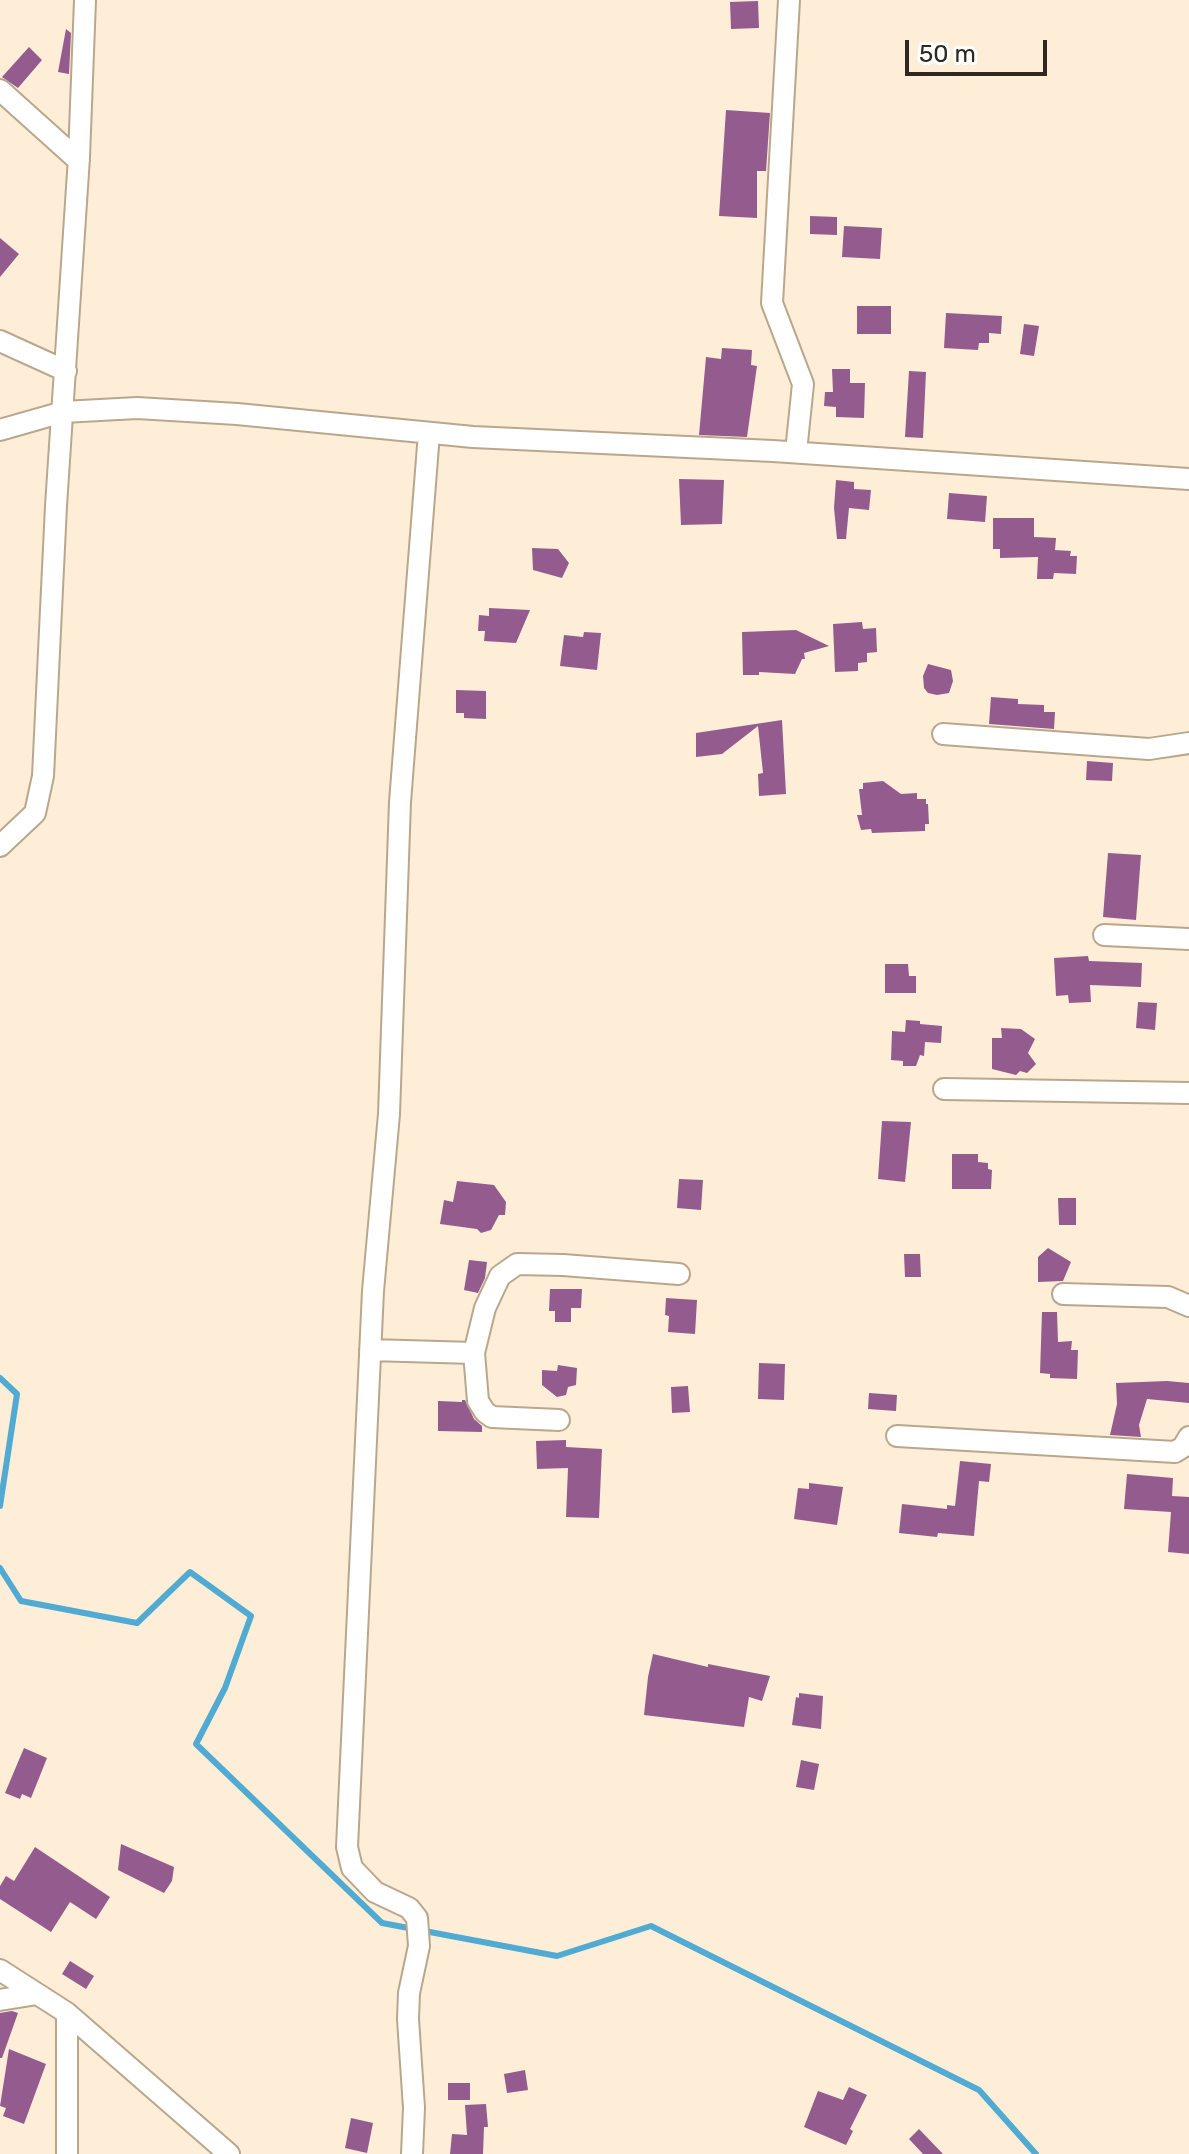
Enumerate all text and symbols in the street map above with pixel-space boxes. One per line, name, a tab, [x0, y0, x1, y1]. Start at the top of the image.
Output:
scale bar	[909, 24, 1051, 74]
text: 50 m	[919, 40, 976, 68]

